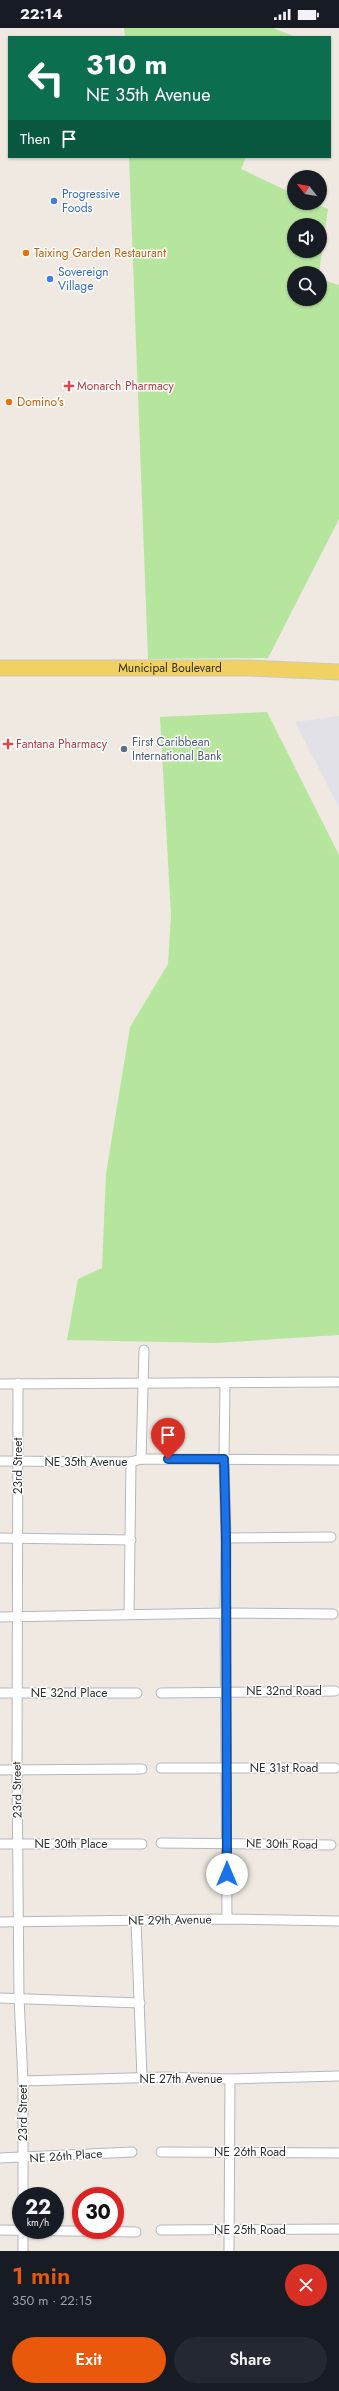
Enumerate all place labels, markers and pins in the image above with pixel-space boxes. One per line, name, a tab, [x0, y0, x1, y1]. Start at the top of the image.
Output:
place label: Progressive Foods	[62, 185, 120, 217]
marker: Progressive Foods	[49, 196, 59, 206]
place label: Taixing Garden Restaurant	[34, 244, 166, 262]
marker: Taixing Garden Restaurant	[21, 248, 31, 258]
place label: Sovereign Village	[58, 263, 109, 295]
marker: Sovereign Village	[45, 274, 55, 284]
place label: Monarch Pharmacy	[77, 377, 175, 395]
marker: Monarch Pharmacy	[64, 381, 74, 391]
place label: Domino's	[17, 393, 64, 411]
marker: Domino's	[4, 397, 14, 407]
place label: First Caribbean International Bank	[132, 733, 222, 765]
place label: Fantana Pharmacy	[16, 735, 108, 753]
marker: Fantana Pharmacy	[3, 739, 13, 749]
marker: First Caribbean International Bank	[119, 744, 129, 754]
pin	[151, 1418, 185, 1459]

